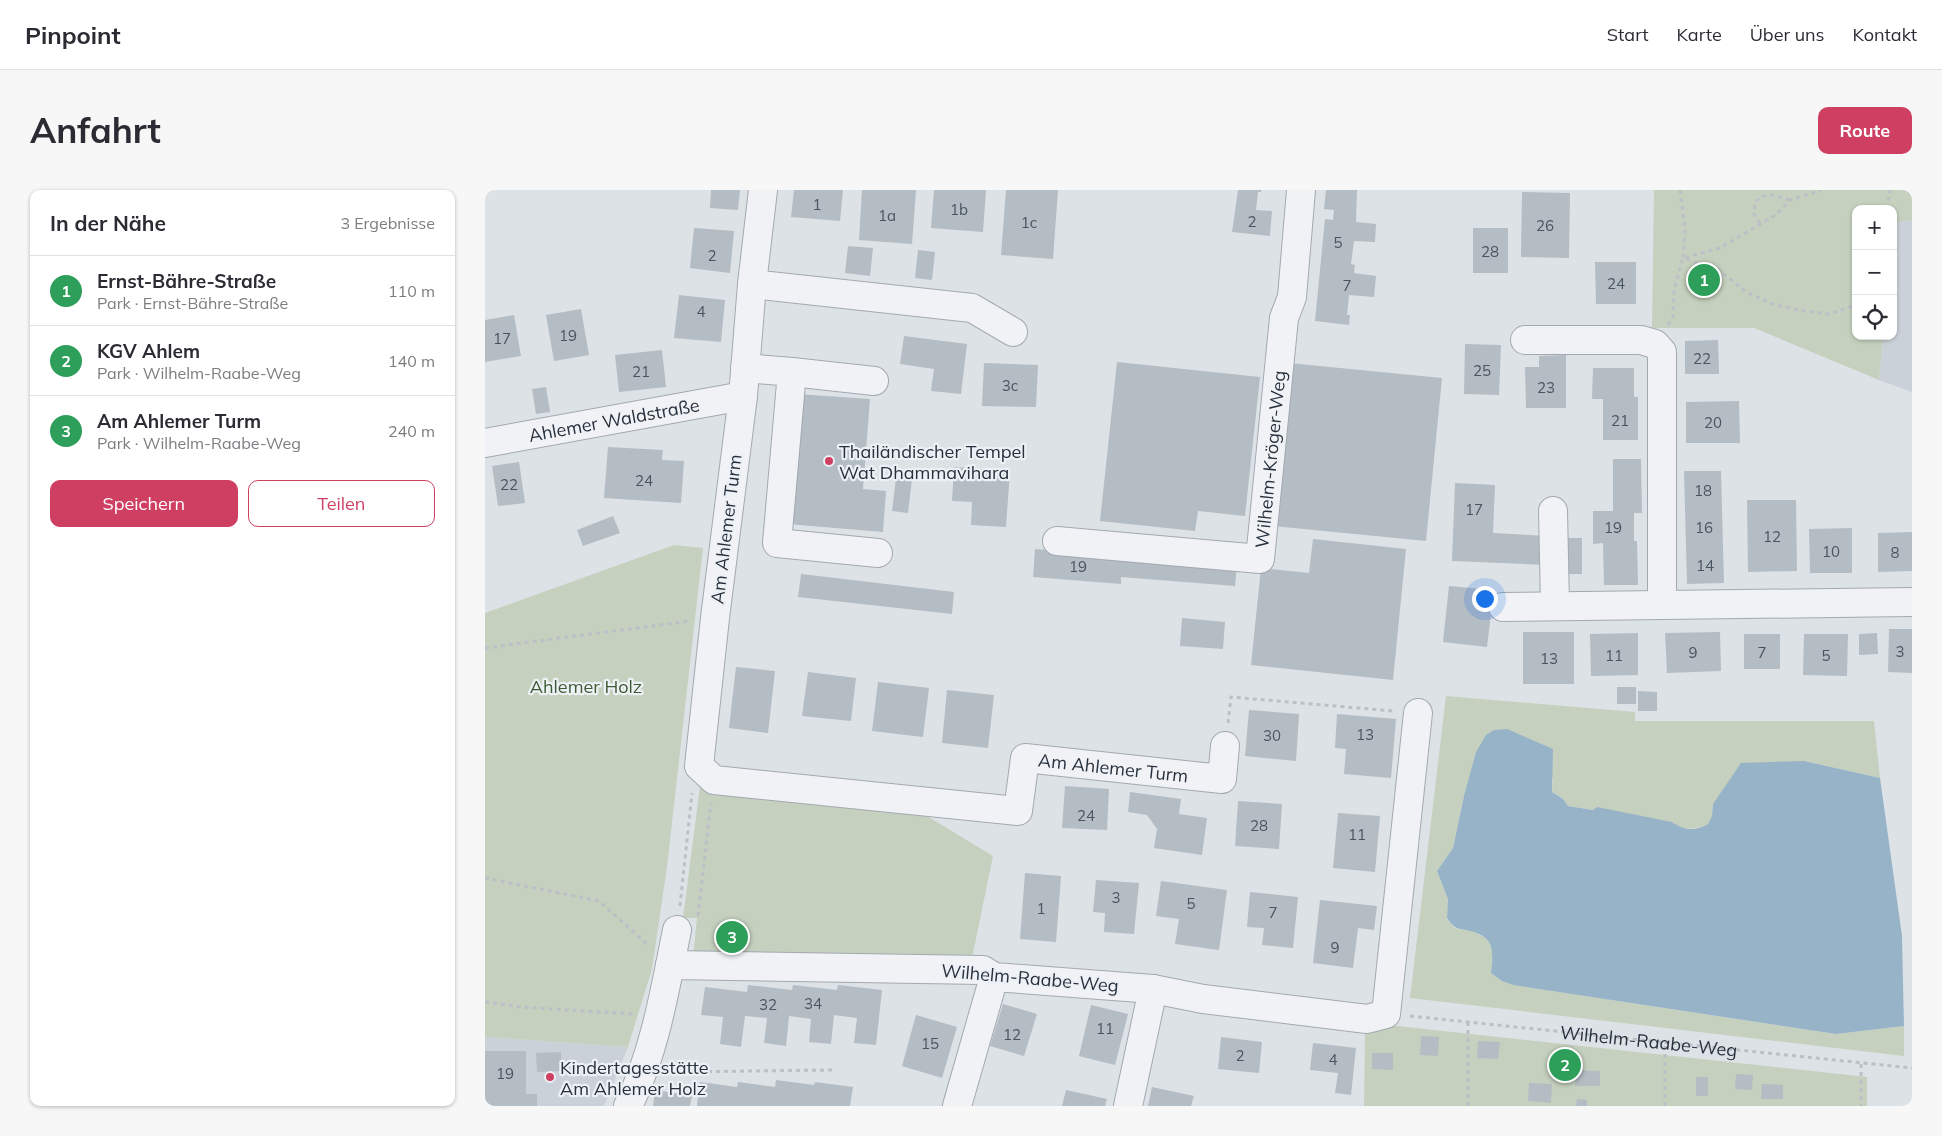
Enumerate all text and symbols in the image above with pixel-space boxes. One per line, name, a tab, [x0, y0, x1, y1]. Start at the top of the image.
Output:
text: Pinpoint	[25, 20, 121, 50]
text: Start	[1607, 23, 1648, 46]
text: Karte	[1676, 23, 1722, 46]
text: Über uns	[1750, 23, 1825, 46]
text: Kontakt	[1853, 23, 1917, 46]
button: Route	[1818, 107, 1912, 154]
text: Anfahrt	[30, 108, 161, 152]
house number: 1	[812, 195, 822, 214]
house number: 1b	[950, 200, 968, 219]
map controls	[1852, 205, 1897, 340]
button: +	[1852, 205, 1897, 250]
house number: 1a	[878, 206, 896, 225]
text: In der Nähe	[50, 210, 166, 236]
house number: 2	[1247, 212, 1257, 231]
text: 3 Ergebnisse	[340, 213, 435, 233]
house number: 1c	[1021, 213, 1037, 232]
house number: 26	[1536, 216, 1554, 235]
house number: 5	[1333, 233, 1343, 252]
house number: 28	[1481, 242, 1499, 261]
house number: 2	[707, 246, 717, 265]
button: −	[1852, 250, 1897, 295]
pin: 1	[1688, 261, 1720, 299]
text: Ernst-Bähre-Straße	[97, 269, 276, 293]
house number: 24	[1607, 274, 1625, 293]
house number: 7	[1342, 276, 1352, 295]
text: 1	[61, 281, 71, 301]
text: 110 m	[388, 281, 435, 301]
text: Park · Ernst-Bähre-Straße	[97, 293, 288, 313]
button: locate	[1852, 295, 1897, 340]
house number: 4	[696, 302, 706, 321]
house number: 19	[559, 326, 577, 345]
house number: 17	[493, 329, 511, 348]
text: KGV Ahlem	[97, 339, 200, 363]
house number: 22	[1693, 349, 1711, 368]
text: 2	[61, 351, 71, 371]
text: 140 m	[388, 351, 435, 371]
house number: 25	[1473, 361, 1491, 380]
house number: 21	[632, 362, 650, 381]
text: Park · Wilhelm-Raabe-Weg	[97, 363, 301, 383]
street label: Wilhelm-Kröger-Weg	[1250, 369, 1290, 549]
house number: 3c	[1002, 376, 1018, 395]
house number: 23	[1537, 378, 1555, 397]
street label: Ahlemer Waldstraße	[527, 393, 701, 446]
text: Am Ahlemer Turm	[97, 409, 261, 433]
house number: 21	[1611, 411, 1629, 430]
house number: 20	[1704, 413, 1722, 432]
text: 3	[61, 421, 71, 441]
text: 240 m	[388, 421, 435, 441]
text: Park · Wilhelm-Raabe-Weg	[97, 433, 301, 453]
place label: Thailändischer Tempel Wat Dhammavihara	[839, 440, 1026, 484]
street label: Am Ahlemer Turm	[705, 453, 747, 605]
marker: Thailändischer Tempel Wat Dhammavihara	[823, 455, 835, 467]
house number: 24	[635, 471, 653, 490]
house number: 22	[500, 475, 518, 494]
button: Speichern	[50, 480, 238, 527]
button: Teilen	[248, 480, 435, 527]
house number: 18	[1694, 481, 1712, 500]
house number: 17	[1465, 500, 1483, 519]
house number: 19	[1604, 518, 1622, 537]
house number: 16	[1695, 518, 1713, 537]
house number: 12	[1763, 527, 1781, 546]
house number: 10	[1822, 542, 1840, 561]
house number: 8	[1890, 543, 1900, 562]
house number: 14	[1696, 556, 1714, 575]
house number: 19	[1069, 557, 1087, 576]
your location	[1472, 586, 1498, 612]
house number: 3	[1895, 642, 1905, 661]
house number: 9	[1688, 643, 1698, 662]
house number: 7	[1757, 643, 1767, 662]
house number: 11	[1605, 646, 1623, 665]
house number: 5	[1821, 646, 1831, 665]
house number: 13	[1540, 649, 1558, 668]
park label: Ahlemer Holz	[530, 675, 642, 698]
house number: 13	[1356, 725, 1374, 744]
house number: 30	[1263, 726, 1281, 745]
street label: Am Ahlemer Turm	[1037, 748, 1190, 787]
house number: 24	[1077, 806, 1095, 825]
house number: 28	[1250, 816, 1268, 835]
house number: 11	[1348, 825, 1366, 844]
house number: 3	[1111, 888, 1121, 907]
house number: 5	[1186, 894, 1196, 913]
house number: 1	[1036, 899, 1046, 918]
house number: 7	[1268, 903, 1278, 922]
pin: 3	[716, 918, 748, 956]
house number: 9	[1330, 938, 1340, 957]
street label: Wilhelm-Raabe-Weg	[940, 959, 1120, 997]
house number: 34	[804, 994, 822, 1013]
house number: 32	[759, 995, 777, 1014]
house number: 11	[1096, 1019, 1114, 1038]
street label: Wilhelm-Raabe-Weg	[1559, 1020, 1739, 1061]
house number: 12	[1003, 1025, 1021, 1044]
house number: 15	[921, 1034, 939, 1053]
house number: 2	[1235, 1046, 1245, 1065]
pin: 2	[1549, 1046, 1581, 1084]
house number: 4	[1328, 1050, 1338, 1069]
place label: Kindertagesstätte Am Ahlemer Holz	[560, 1056, 709, 1100]
house number: 19	[496, 1064, 514, 1083]
marker: Kindertagesstätte Am Ahlemer Holz	[544, 1071, 556, 1083]

